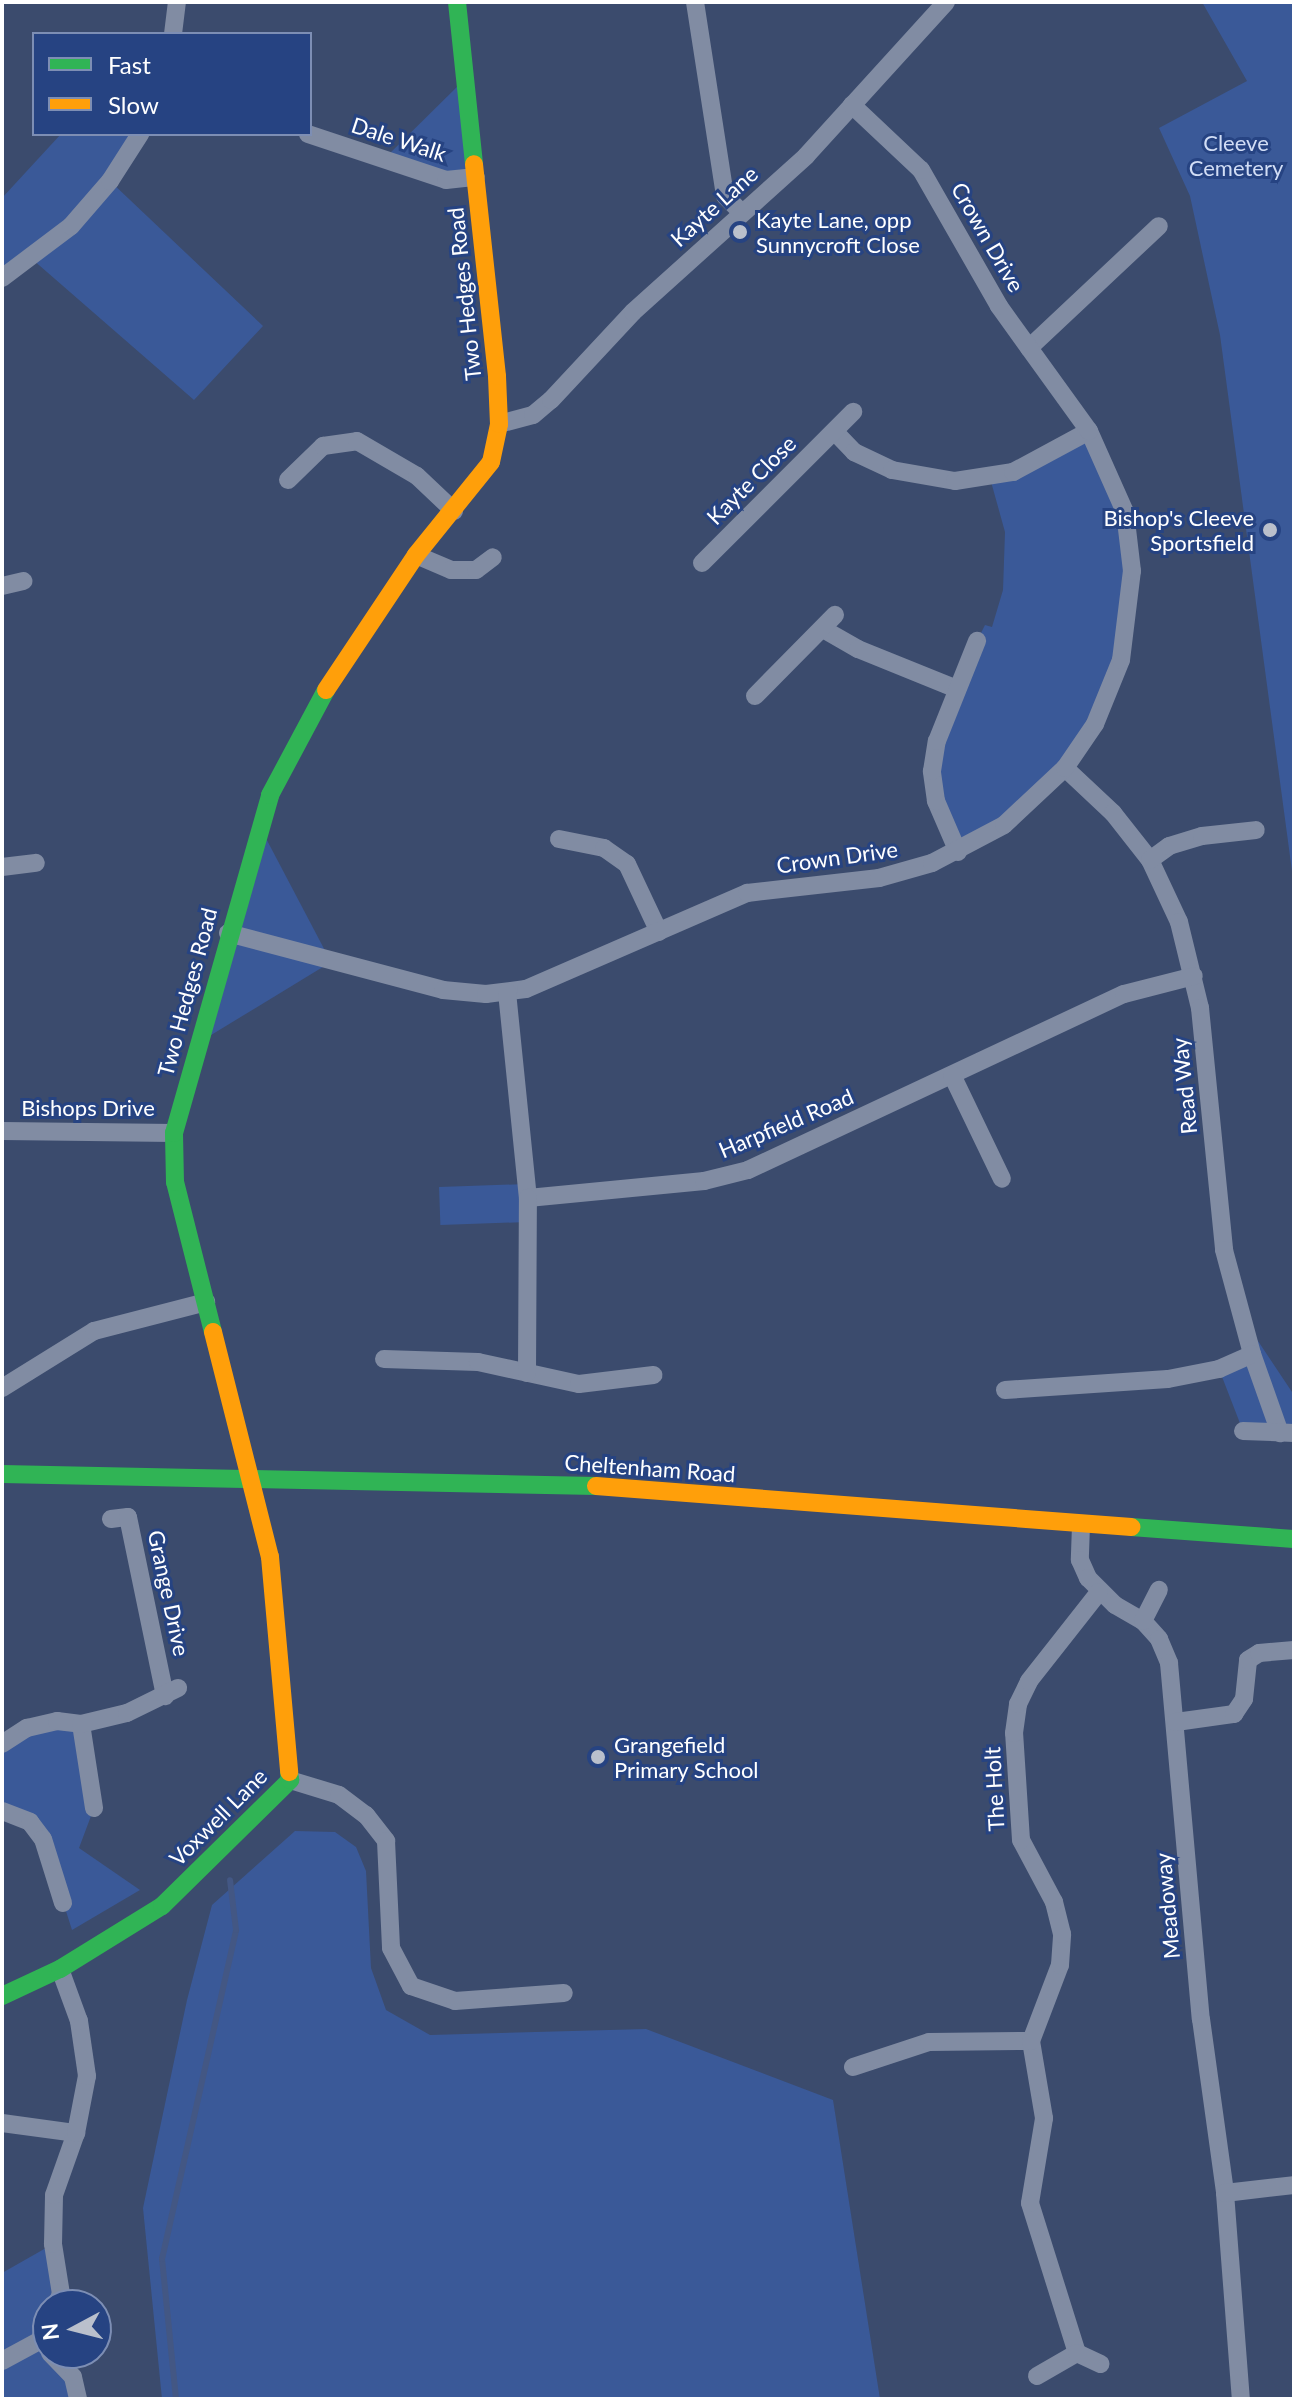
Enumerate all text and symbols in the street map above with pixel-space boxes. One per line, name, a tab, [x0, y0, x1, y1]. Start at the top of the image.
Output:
legend	[32, 32, 312, 136]
text: Fast	[108, 50, 151, 79]
text: Slow	[108, 90, 159, 119]
street label: Dale Walk	[348, 111, 450, 167]
park label: Cleeve Cemetery	[1189, 129, 1283, 180]
street label: Kayte Lane	[665, 160, 763, 252]
street label: Crown Drive	[946, 178, 1030, 296]
street label: Two Hedges Road	[442, 206, 486, 382]
place label: Kayte Lane, opp Sunnycroft Close	[756, 206, 920, 258]
marker: Kayte Lane, opp Sunnycroft Close	[731, 223, 749, 241]
street label: Kayte Close	[701, 430, 801, 530]
place label: Bishop's Cleeve Sportsfield	[1104, 504, 1254, 556]
marker: Bishop's Cleeve Sportsfield	[1261, 521, 1279, 539]
street label: Crown Drive	[775, 835, 899, 879]
street label: Two Hedges Road	[152, 905, 222, 1079]
street label: Read Way	[1166, 1036, 1202, 1136]
street label: Harpfield Road	[715, 1083, 857, 1163]
street label: Bishops Drive	[21, 1095, 155, 1121]
street label: Cheltenham Road	[564, 1449, 736, 1487]
street label: Grange Drive	[143, 1528, 195, 1658]
place label: Grangefield Primary School	[614, 1731, 759, 1782]
street label: The Holt	[979, 1746, 1009, 1832]
marker: Grangefield Primary School	[589, 1748, 607, 1766]
street label: Voxwell Lane	[164, 1763, 272, 1871]
street label: Meadoway	[1149, 1852, 1185, 1960]
north arrow	[32, 2289, 112, 2369]
text: N	[35, 2322, 64, 2342]

